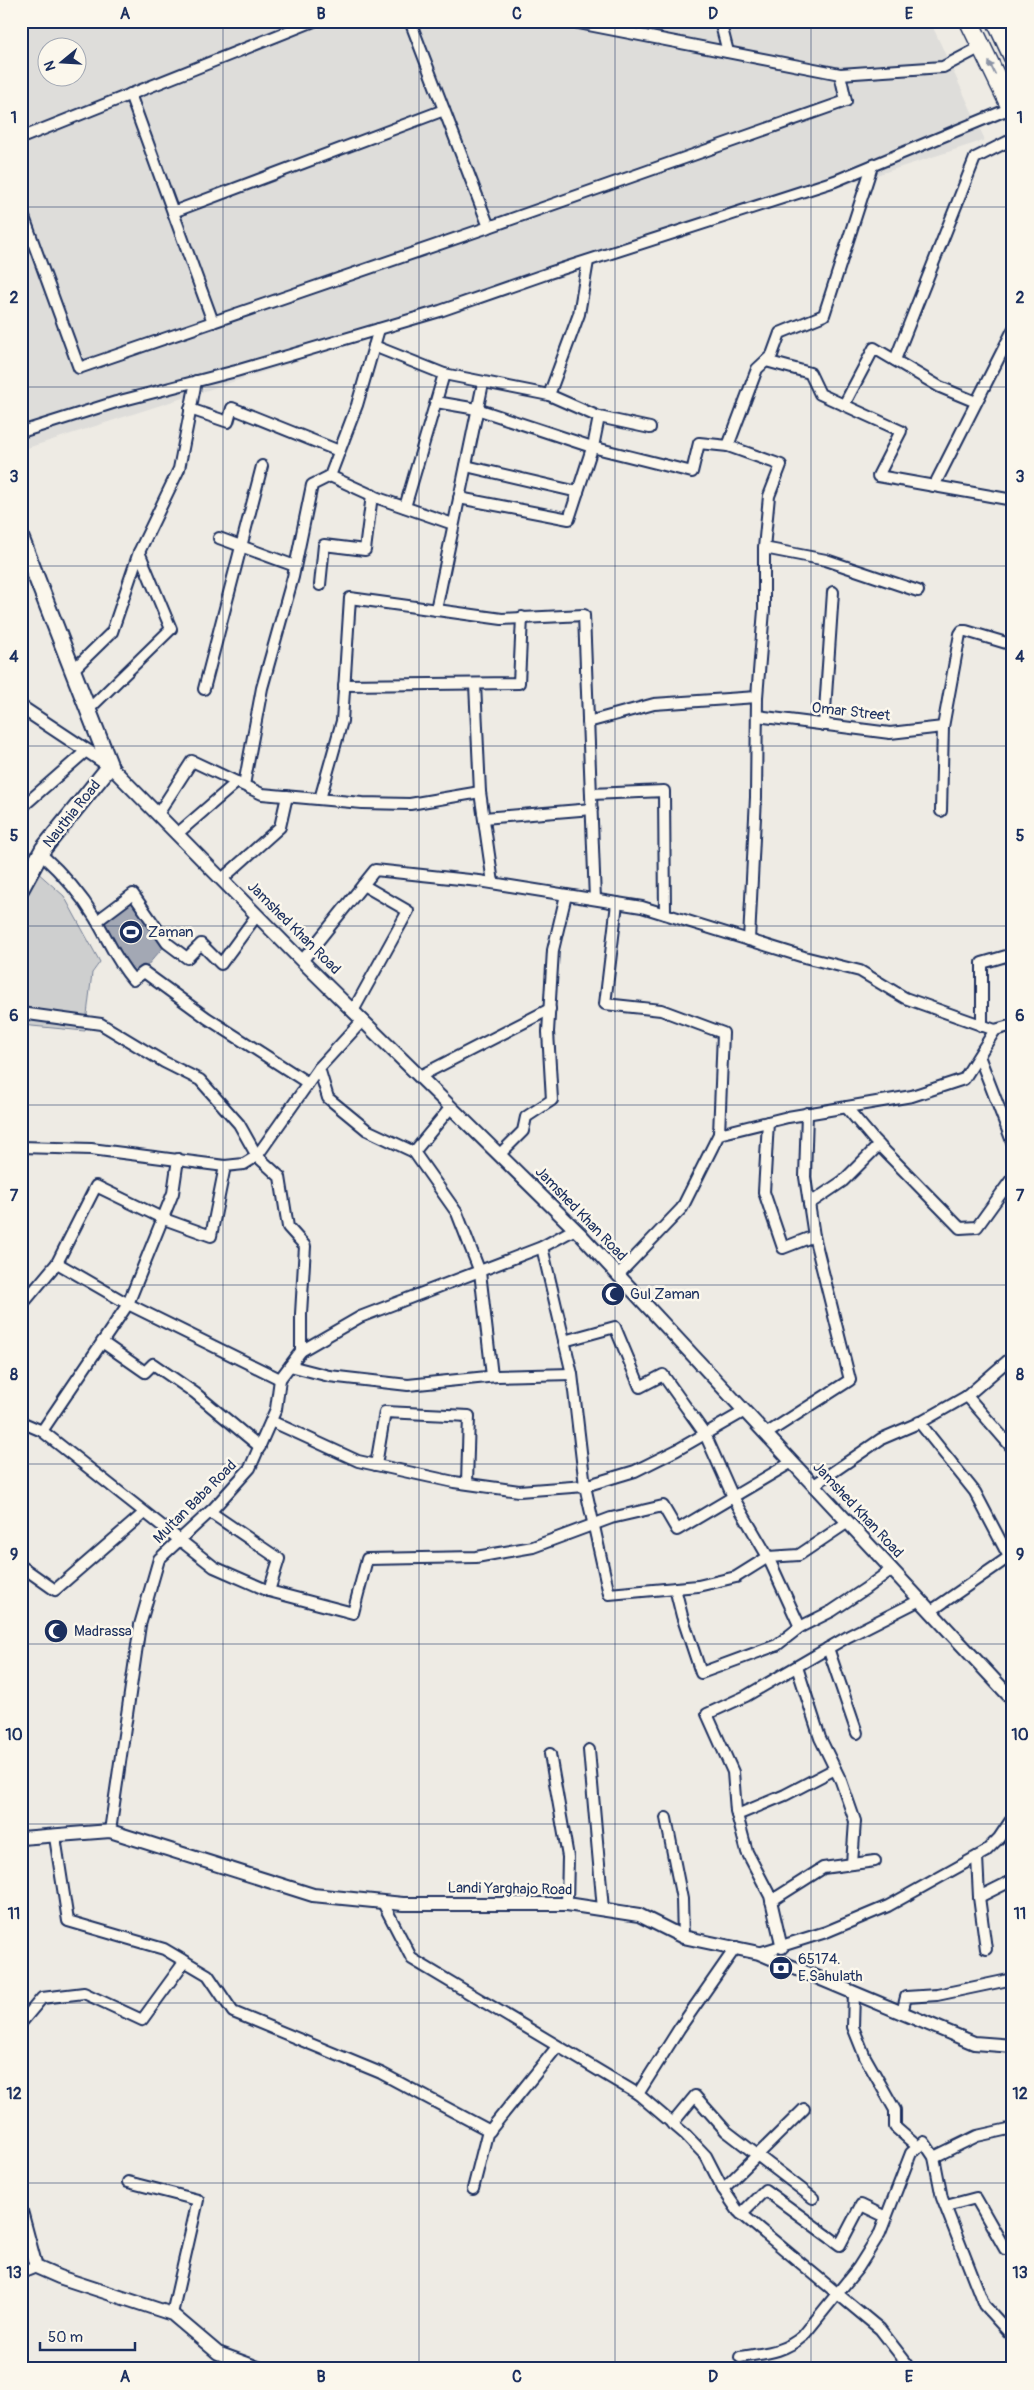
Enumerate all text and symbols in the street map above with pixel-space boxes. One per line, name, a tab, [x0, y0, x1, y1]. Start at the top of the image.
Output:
text: A	[120, 4, 131, 24]
text: B	[316, 4, 326, 24]
text: C	[512, 4, 522, 24]
text: D	[708, 4, 718, 24]
text: E	[905, 4, 914, 24]
north arrow	[38, 38, 88, 88]
text: N	[41, 59, 60, 73]
one-way arrow	[987, 61, 995, 75]
text: 1	[11, 108, 17, 128]
text: 1	[1017, 108, 1023, 128]
text: 2	[10, 288, 19, 308]
text: 2	[1016, 288, 1025, 308]
text: 3	[10, 467, 19, 487]
text: 3	[1016, 467, 1025, 487]
text: 4	[9, 647, 19, 667]
text: 4	[1015, 647, 1025, 667]
street label: Omar Street	[811, 698, 892, 726]
street label: Nauthia Road	[39, 776, 105, 852]
text: 5	[10, 826, 19, 846]
text: 5	[1016, 826, 1025, 846]
street label: Jamshed Khan Road	[243, 877, 345, 979]
sports icon: Zaman	[118, 919, 144, 945]
place label: Zaman	[148, 923, 194, 942]
text: 6	[9, 1006, 19, 1026]
text: 6	[1015, 1006, 1025, 1026]
street label: Jamshed Khan Road	[531, 1163, 631, 1265]
text: 7	[10, 1186, 19, 1206]
text: 7	[1016, 1186, 1025, 1206]
mosque icon: Gul Zaman	[600, 1281, 626, 1307]
place label: Gul Zaman	[630, 1285, 700, 1304]
text: 8	[10, 1365, 18, 1385]
text: 8	[1016, 1365, 1024, 1385]
street label: Multan Baba Road	[149, 1456, 241, 1548]
street label: Jamshed Khan Road	[809, 1458, 907, 1562]
text: 9	[10, 1545, 18, 1565]
text: 9	[1016, 1545, 1024, 1565]
mosque icon: Madrassa	[43, 1618, 69, 1644]
place label: Madrassa	[74, 1622, 132, 1641]
text: 10	[5, 1725, 23, 1745]
text: 10	[1011, 1725, 1029, 1745]
street label: Landi Yarghajo Road	[447, 1878, 573, 1900]
text: 11	[8, 1904, 20, 1924]
text: 11	[1014, 1904, 1026, 1924]
place label: 65174. E.Sahulath	[798, 1950, 863, 1986]
bank icon: 65174. E.Sahulath	[768, 1955, 794, 1981]
text: 12	[6, 2084, 22, 2104]
text: 12	[1012, 2084, 1028, 2104]
text: 13	[6, 2263, 22, 2283]
text: 13	[1012, 2263, 1028, 2283]
scale bar	[40, 2320, 135, 2352]
text: 50 m	[48, 2328, 83, 2347]
text: A	[120, 2367, 131, 2387]
text: B	[316, 2367, 326, 2387]
text: C	[512, 2367, 522, 2387]
text: D	[708, 2367, 718, 2387]
text: E	[905, 2367, 914, 2387]

